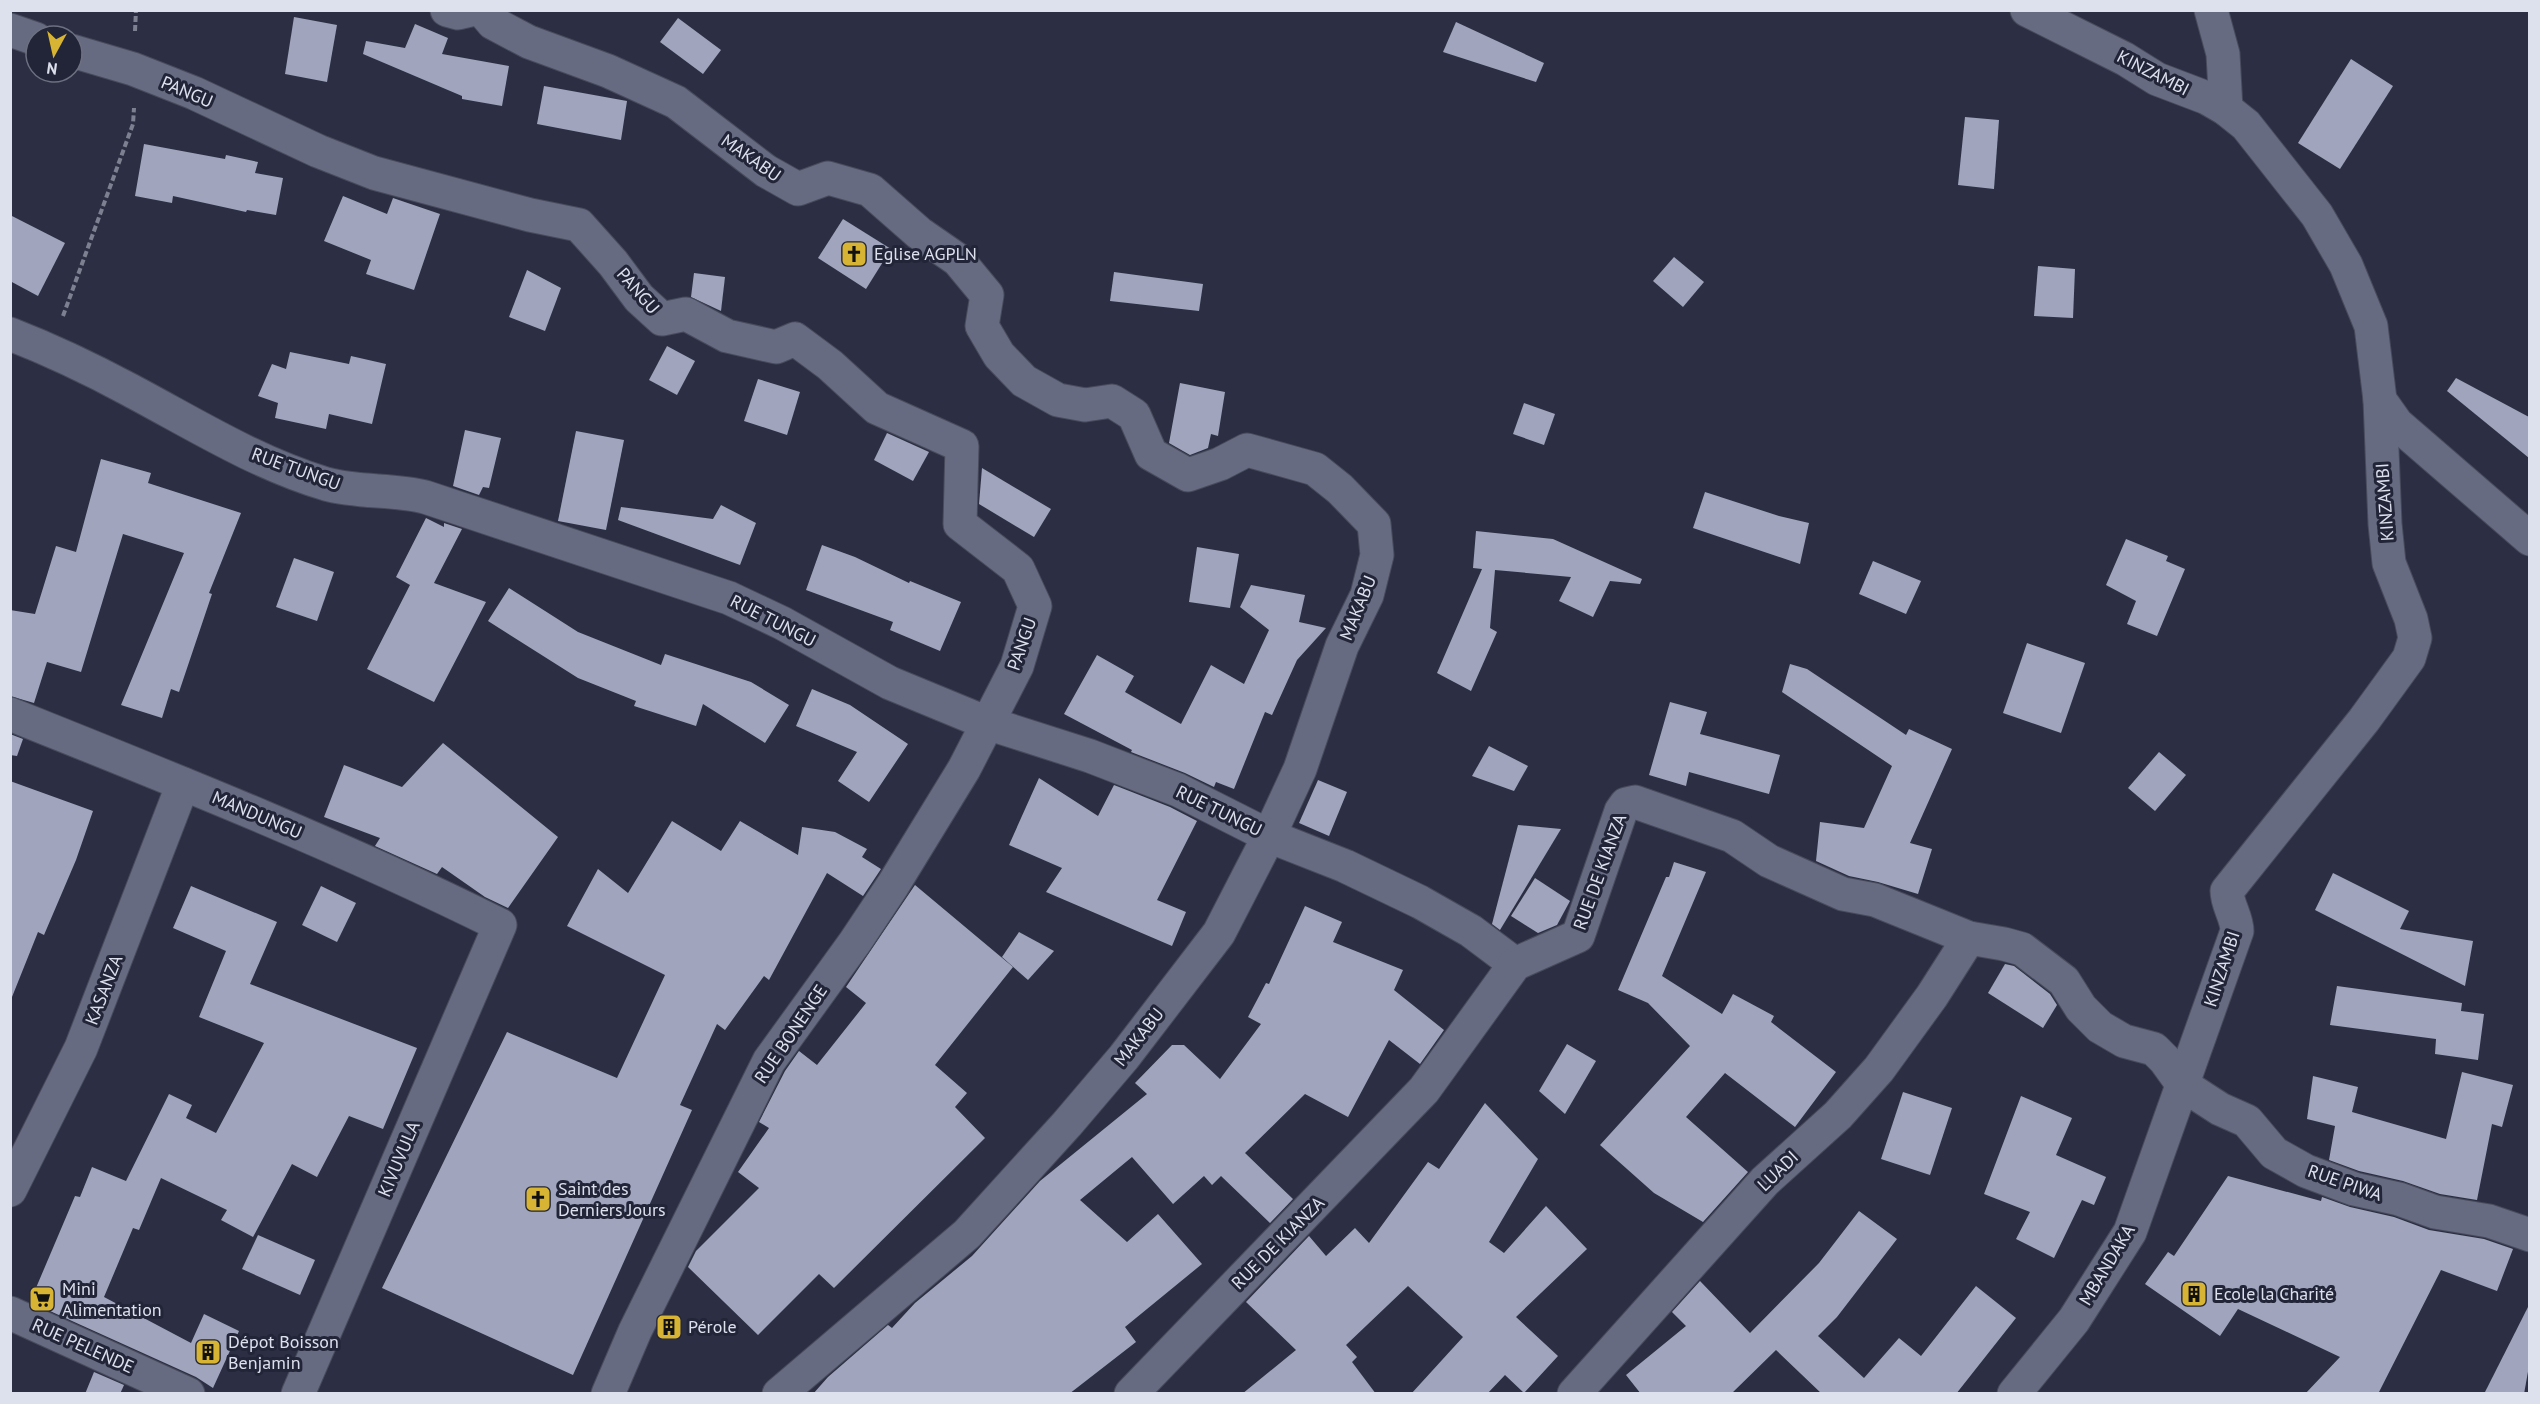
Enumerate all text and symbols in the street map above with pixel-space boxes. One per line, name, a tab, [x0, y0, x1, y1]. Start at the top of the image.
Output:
north arrow	[24, 24, 84, 84]
street label: KINZAMBI	[2113, 45, 2193, 101]
text: N	[45, 58, 59, 79]
street label: PANGU	[158, 70, 217, 113]
street label: MAKABU	[717, 129, 786, 187]
church icon: Eglise AGPLN	[839, 239, 869, 269]
place label: Eglise AGPLN	[874, 242, 977, 265]
street label: PANGU	[612, 263, 665, 319]
street label: RUE TUNGU	[249, 442, 344, 495]
street label: KINZAMBI	[2370, 462, 2399, 542]
street label: MAKABU	[1334, 572, 1381, 644]
street label: RUE TUNGU	[727, 589, 820, 652]
street label: PANGU	[1002, 614, 1041, 673]
street label: RUE TUNGU	[1172, 780, 1266, 841]
street label: MANDUNGU	[209, 785, 306, 844]
street label: RUE DE KIANZA	[1568, 810, 1631, 933]
street label: KINZAMBI	[2198, 928, 2245, 1010]
street label: KASANZA	[80, 951, 128, 1028]
street label: RUE BONENGE	[749, 980, 832, 1088]
street label: MAKABU	[1109, 1003, 1169, 1071]
street label: KIVUVULA	[372, 1117, 425, 1200]
street label: LUADI	[1752, 1145, 1803, 1196]
street label: RUE PIWA	[2305, 1159, 2386, 1206]
place label: Saint des Derniers Jours	[558, 1177, 666, 1221]
church icon: Saint des Derniers Jours	[523, 1184, 553, 1214]
street label: RUE DE KIANZA	[1226, 1191, 1329, 1294]
street label: MBANDAKA	[2073, 1220, 2140, 1309]
place label: Mini Alimentation	[62, 1277, 162, 1321]
building icon: Ecole la Charité	[2179, 1279, 2209, 1309]
place label: Ecole la Charité	[2214, 1282, 2334, 1305]
supermarket icon: Mini Alimentation	[27, 1284, 57, 1314]
building icon: Pérole	[654, 1312, 684, 1342]
street label: RUE PELENDE	[29, 1313, 138, 1378]
place label: Pérole	[688, 1315, 737, 1338]
place label: Dépot Boisson Benjamin	[228, 1330, 339, 1374]
building icon: Dépot Boisson Benjamin	[193, 1337, 223, 1367]

